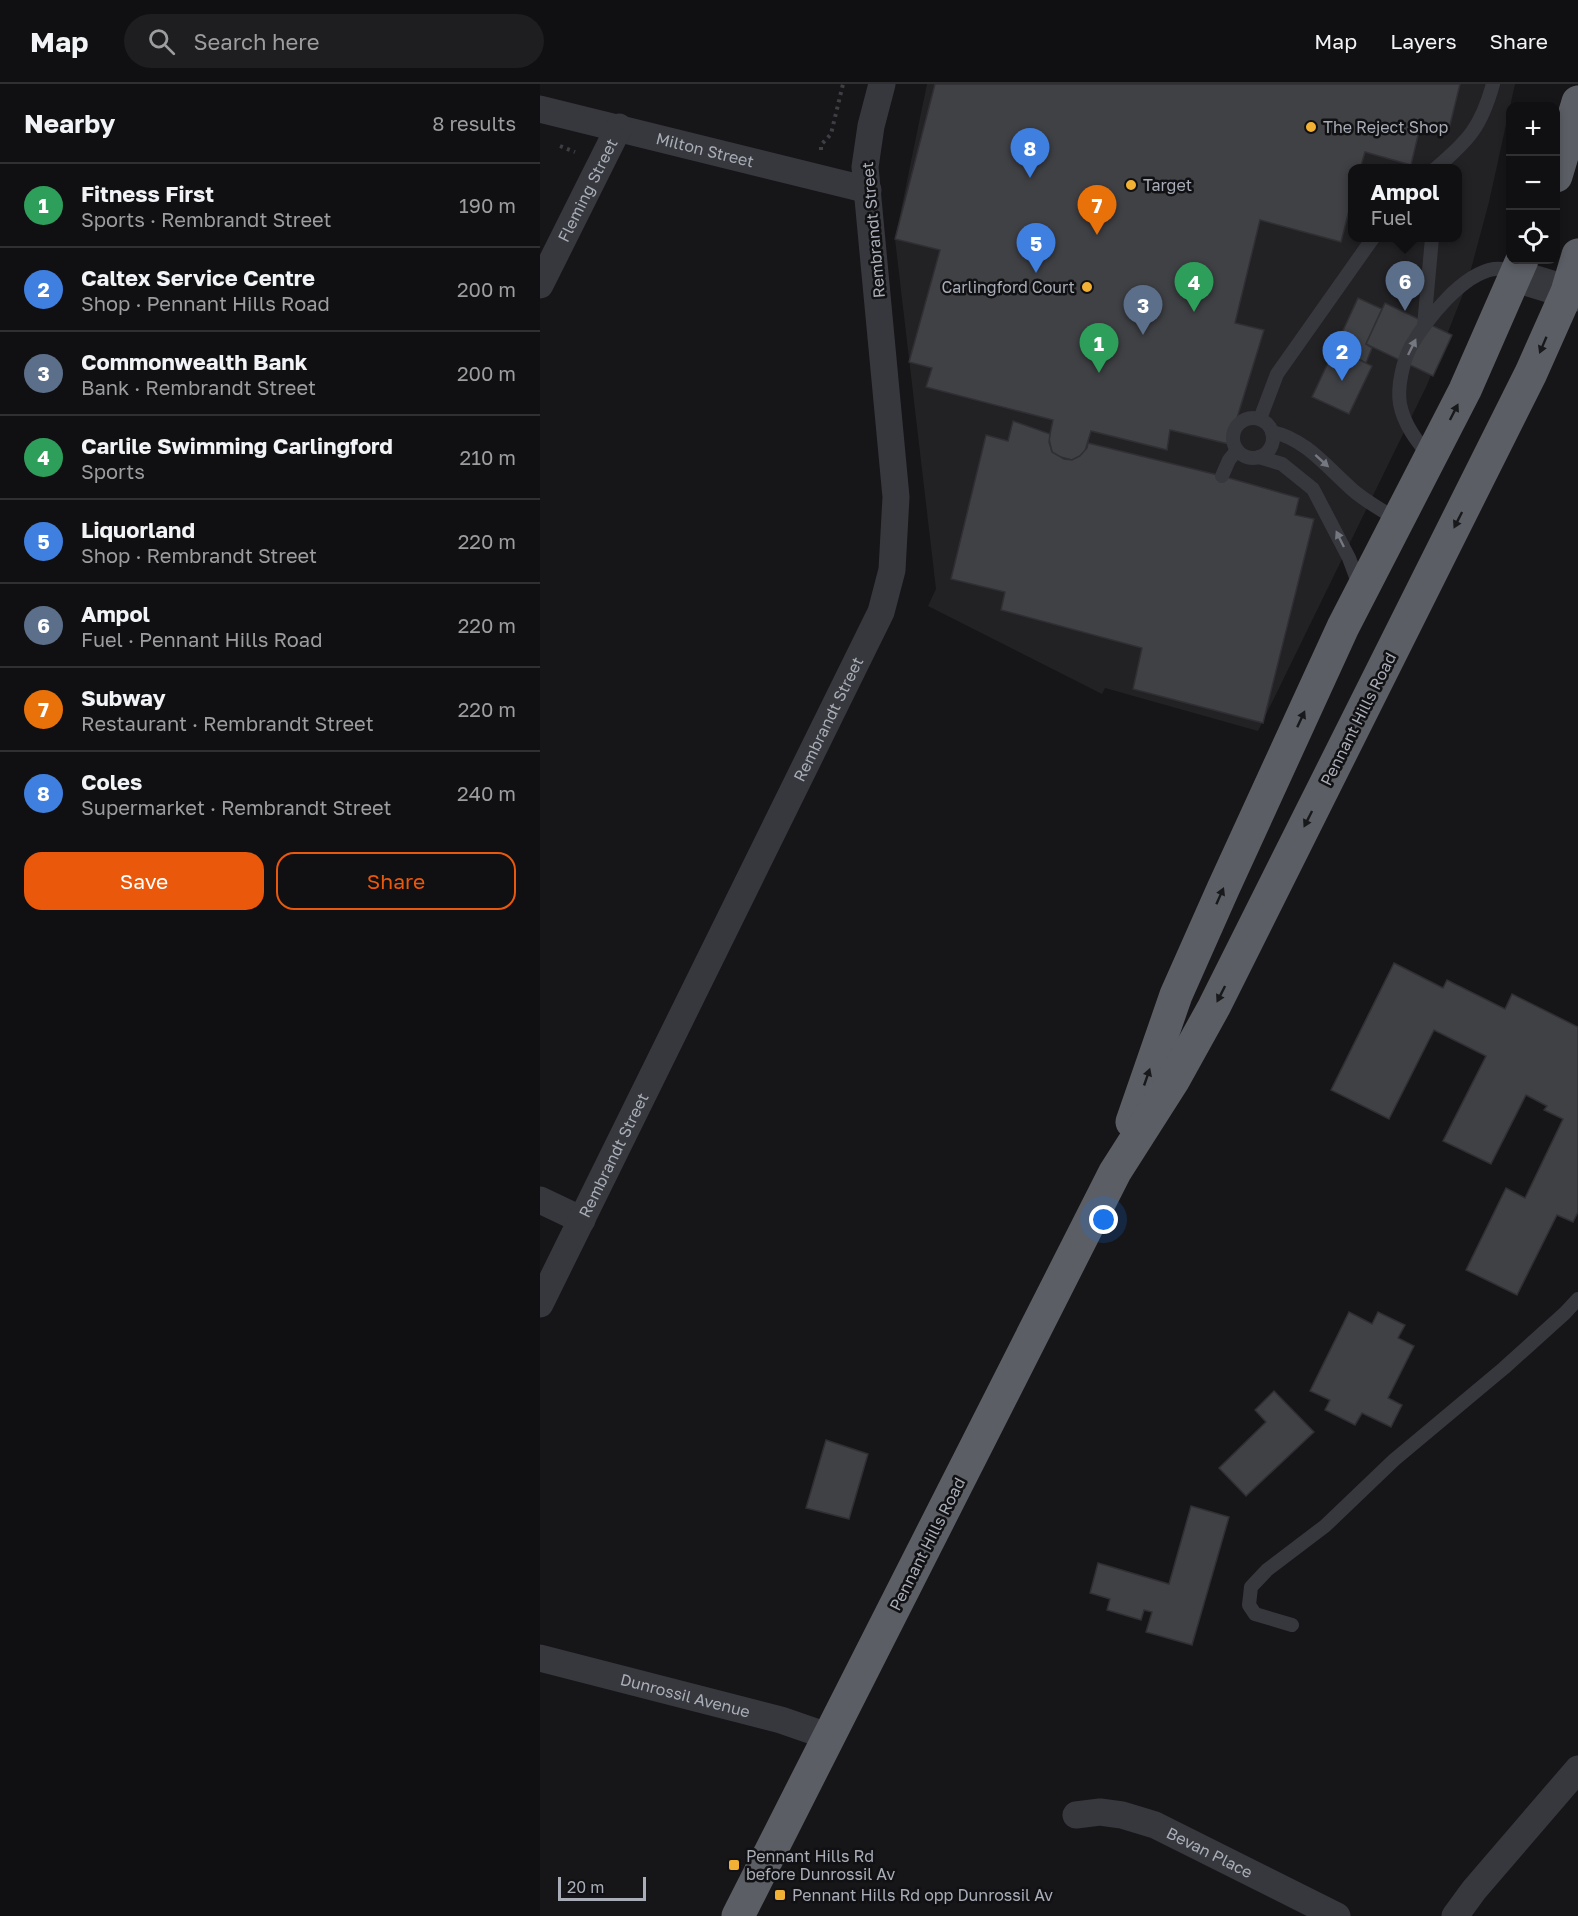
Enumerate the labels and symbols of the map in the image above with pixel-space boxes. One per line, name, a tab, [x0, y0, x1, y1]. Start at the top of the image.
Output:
place label: The Reject Shop	[1323, 117, 1448, 137]
marker: The Reject Shop	[1304, 120, 1318, 134]
street label: Milton Street	[654, 128, 756, 171]
pin: 8	[1010, 128, 1050, 178]
street label: Fleming Street	[553, 135, 622, 245]
street label: Rembrandt Street	[857, 161, 889, 299]
place label: Target	[1143, 175, 1192, 195]
marker: Target	[1124, 178, 1138, 192]
pin: 7	[1078, 186, 1116, 235]
pin: 5	[1016, 224, 1056, 273]
pin: 4	[1174, 262, 1214, 312]
pin: 6	[1386, 262, 1424, 311]
place label: Carlingford Court	[941, 277, 1075, 297]
marker: Carlingford Court	[1080, 280, 1094, 294]
pin: 3	[1124, 286, 1162, 335]
pin: 1	[1080, 324, 1118, 373]
pin: 2	[1322, 332, 1362, 381]
one-way arrow	[1539, 337, 1548, 354]
one-way arrow	[1408, 339, 1417, 356]
one-way arrow	[1448, 403, 1458, 421]
one-way arrow	[1314, 454, 1329, 468]
one-way arrow	[1453, 512, 1462, 529]
one-way arrow	[1335, 530, 1344, 547]
street label: Pennant Hills Road	[1316, 649, 1400, 789]
street label: Rembrandt Street	[789, 653, 867, 785]
one-way arrow	[1297, 710, 1306, 727]
one-way arrow	[1304, 811, 1313, 828]
one-way arrow	[1215, 887, 1225, 905]
one-way arrow	[1217, 985, 1226, 1002]
one-way arrow	[1143, 1068, 1153, 1086]
street label: Rembrandt Street	[574, 1089, 653, 1221]
your location	[1089, 1205, 1118, 1234]
street label: Pennant Hills Road	[885, 1474, 969, 1614]
street label: Dunrossil Avenue	[618, 1669, 752, 1722]
street label: Bevan Place	[1163, 1822, 1256, 1882]
place label: Pennant Hills Rd before Dunrossil Av	[746, 1846, 895, 1884]
marker: Pennant Hills Rd before Dunrossil Av	[727, 1858, 741, 1872]
scale bar	[558, 1874, 646, 1902]
place label: Pennant Hills Rd opp Dunrossil Av	[792, 1885, 1053, 1905]
marker: Pennant Hills Rd opp Dunrossil Av	[773, 1888, 787, 1902]

